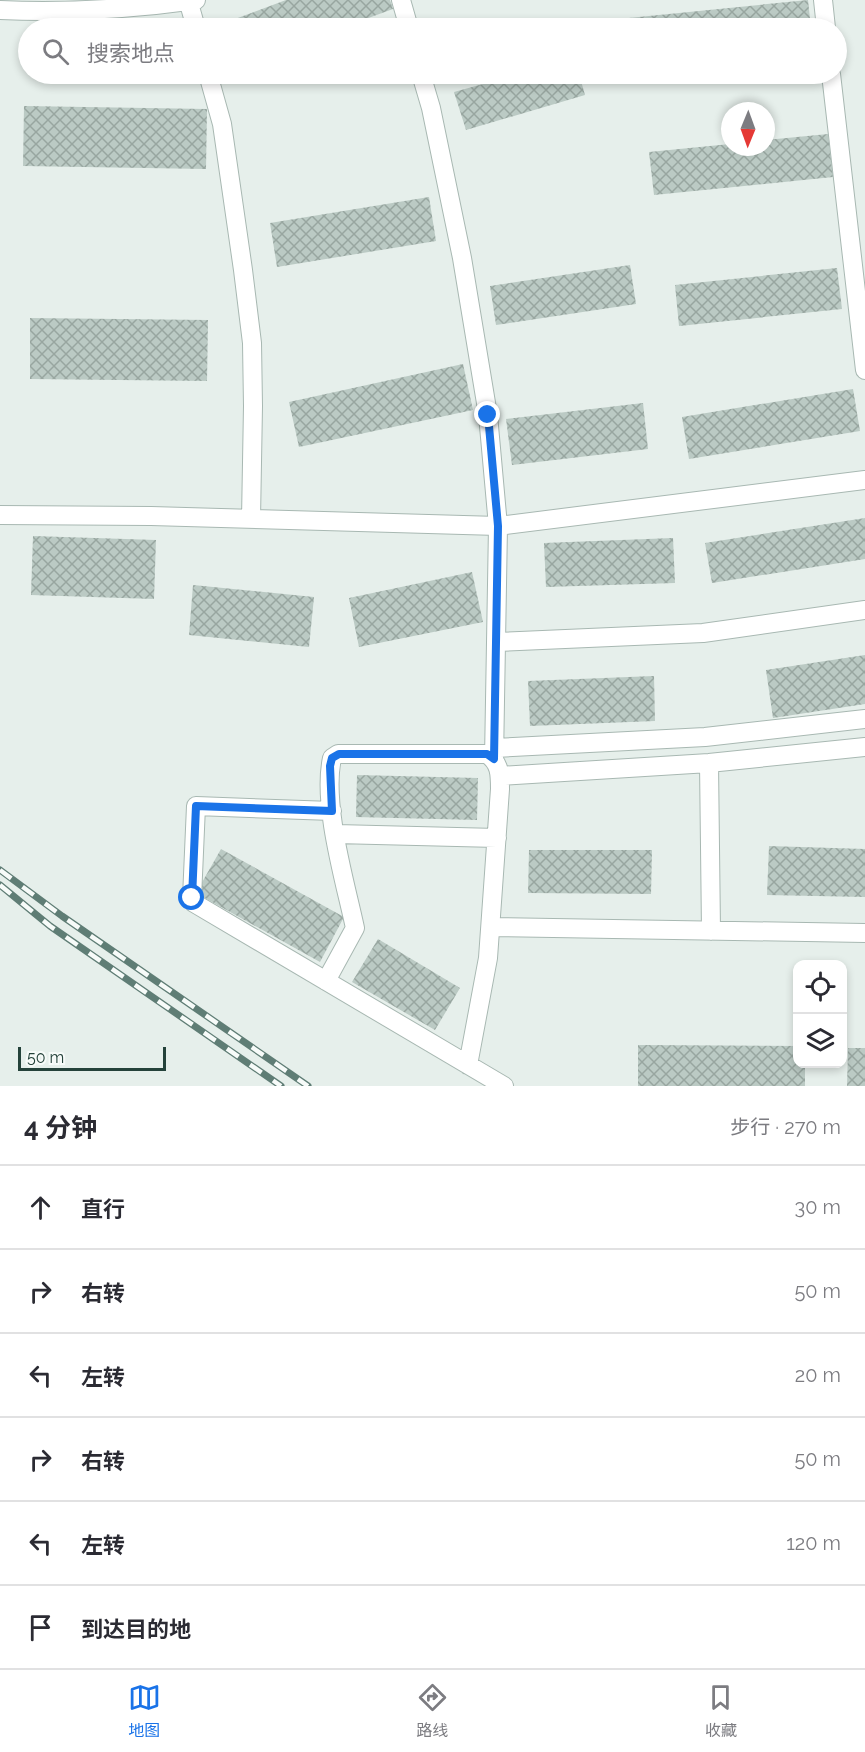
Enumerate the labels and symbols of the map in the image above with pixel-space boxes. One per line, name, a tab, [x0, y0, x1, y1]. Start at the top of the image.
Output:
north arrow	[721, 102, 775, 156]
route end	[474, 401, 500, 427]
route start	[178, 884, 204, 910]
scale bar	[18, 1044, 166, 1072]

